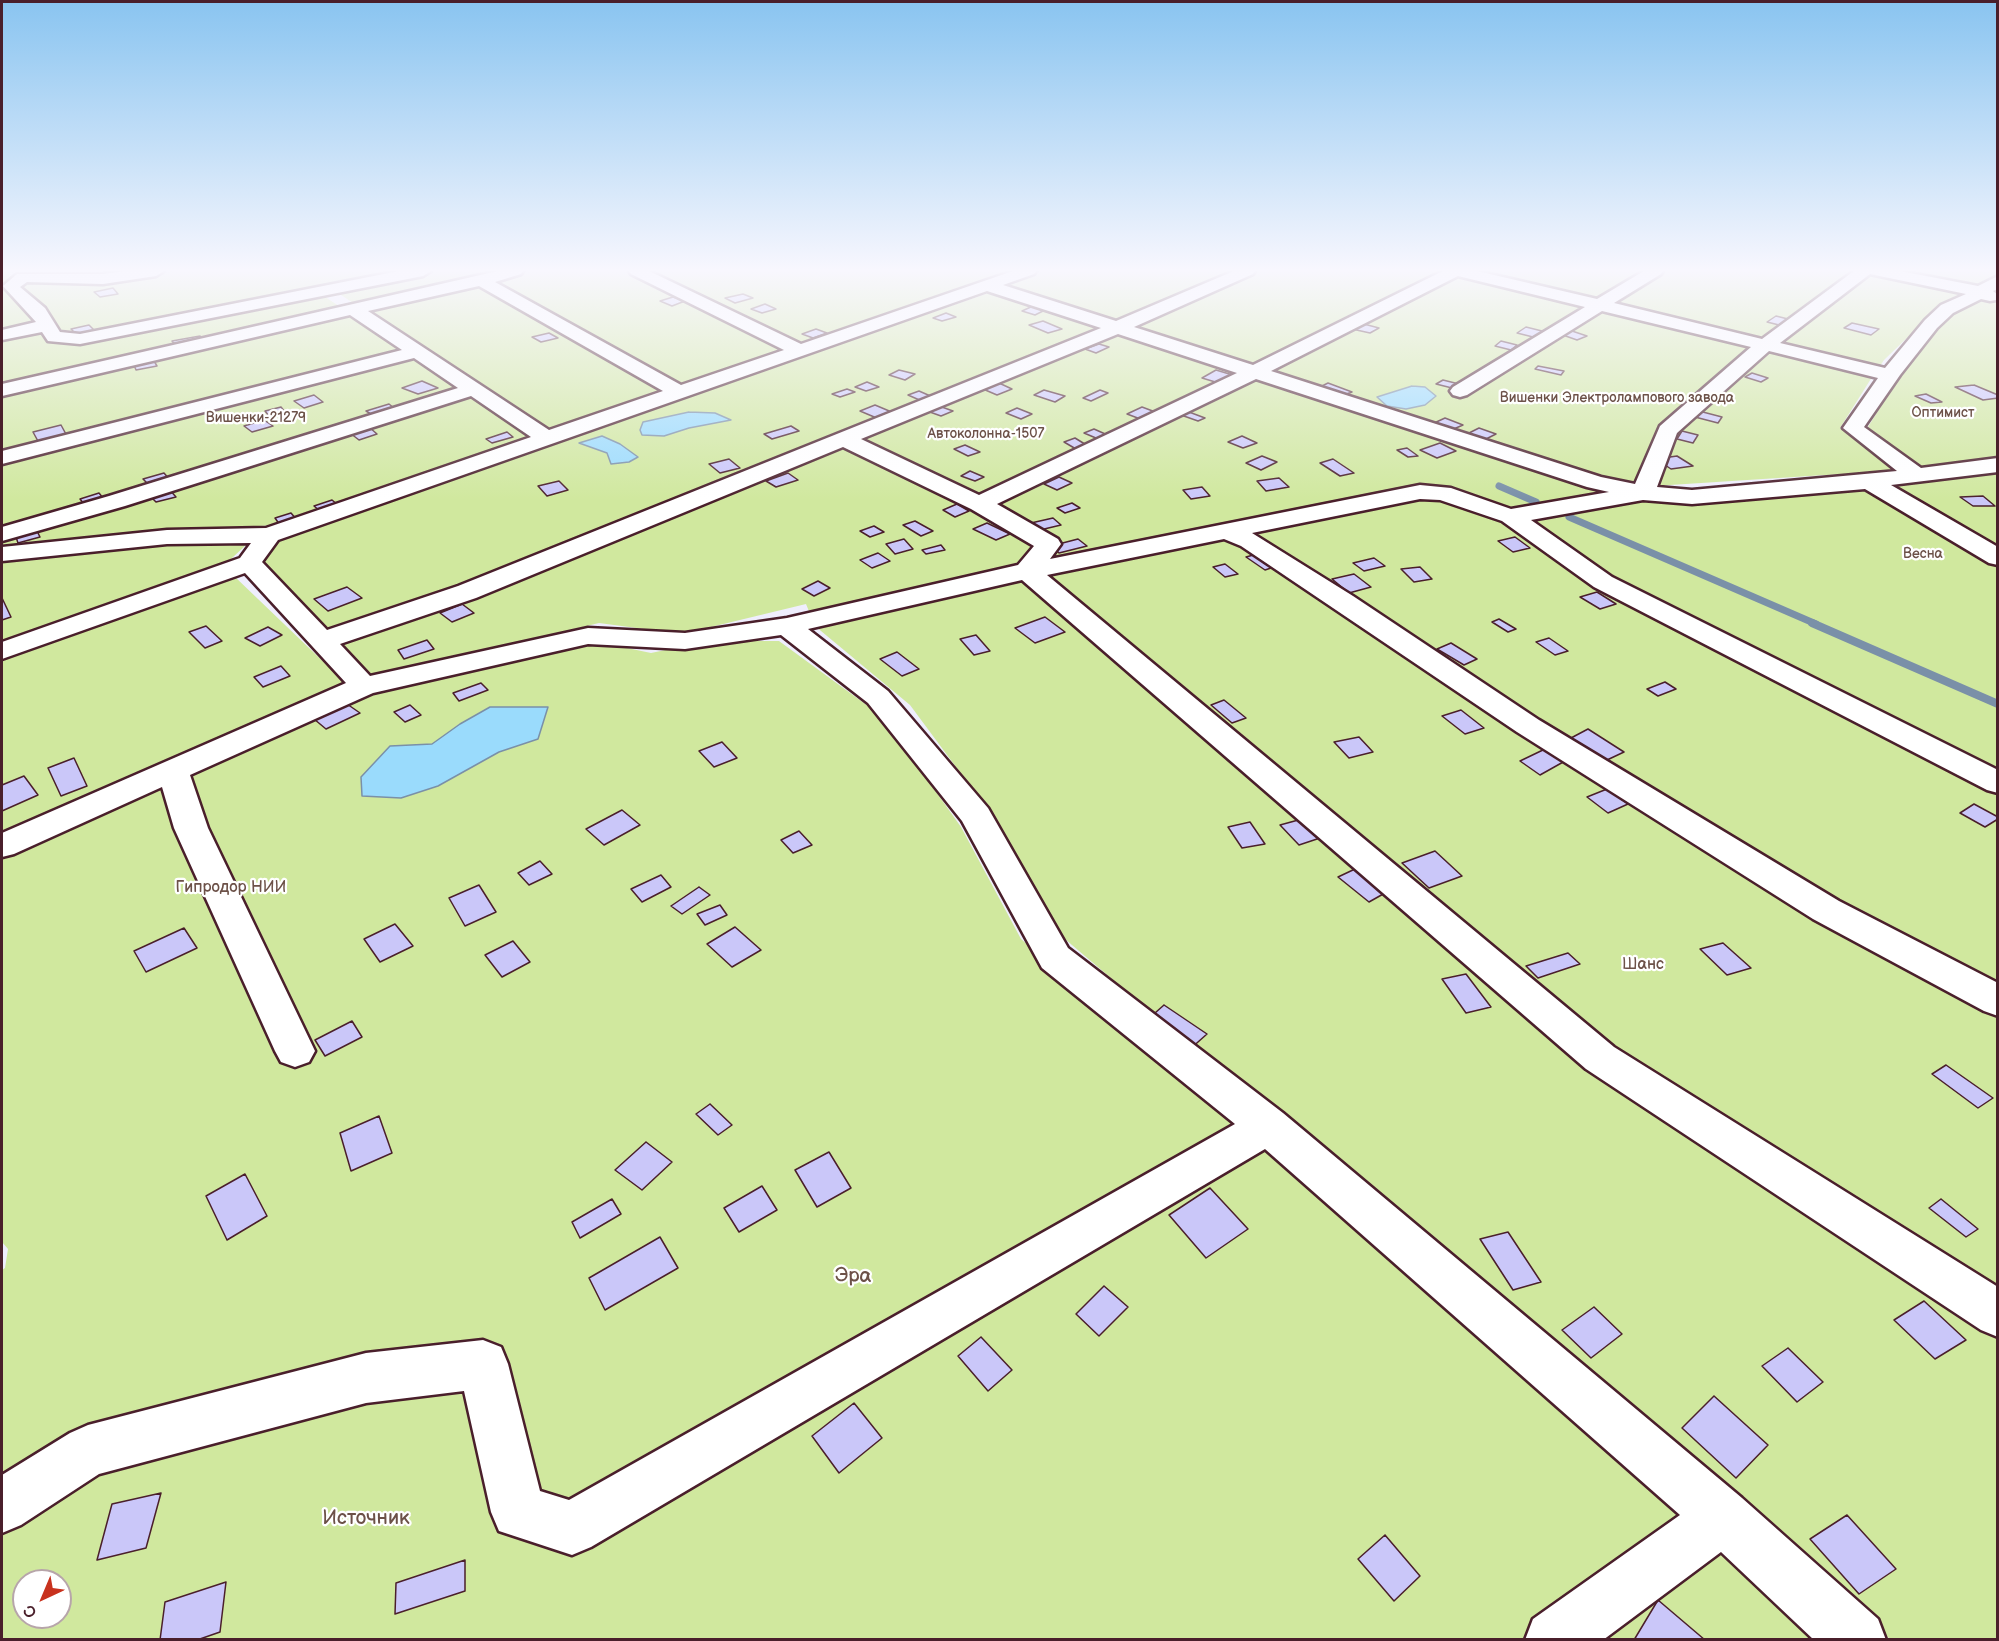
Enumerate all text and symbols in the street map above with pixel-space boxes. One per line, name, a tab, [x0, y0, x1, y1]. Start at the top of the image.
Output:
park label: Вишенки Электролампового завода	[1500, 390, 1734, 406]
park label: Оптимист	[1912, 405, 1974, 421]
park label: Вишенки-21279	[206, 410, 306, 426]
park label: Автоколонна-1507	[928, 426, 1044, 442]
park label: Весна	[1903, 546, 1943, 562]
park label: Гипродор НИИ	[176, 878, 286, 898]
park label: Шанс	[1622, 955, 1664, 975]
park label: Эра	[835, 1265, 871, 1289]
park label: Источник	[322, 1507, 410, 1531]
north arrow	[12, 1569, 72, 1629]
text: С	[20, 1600, 41, 1622]

